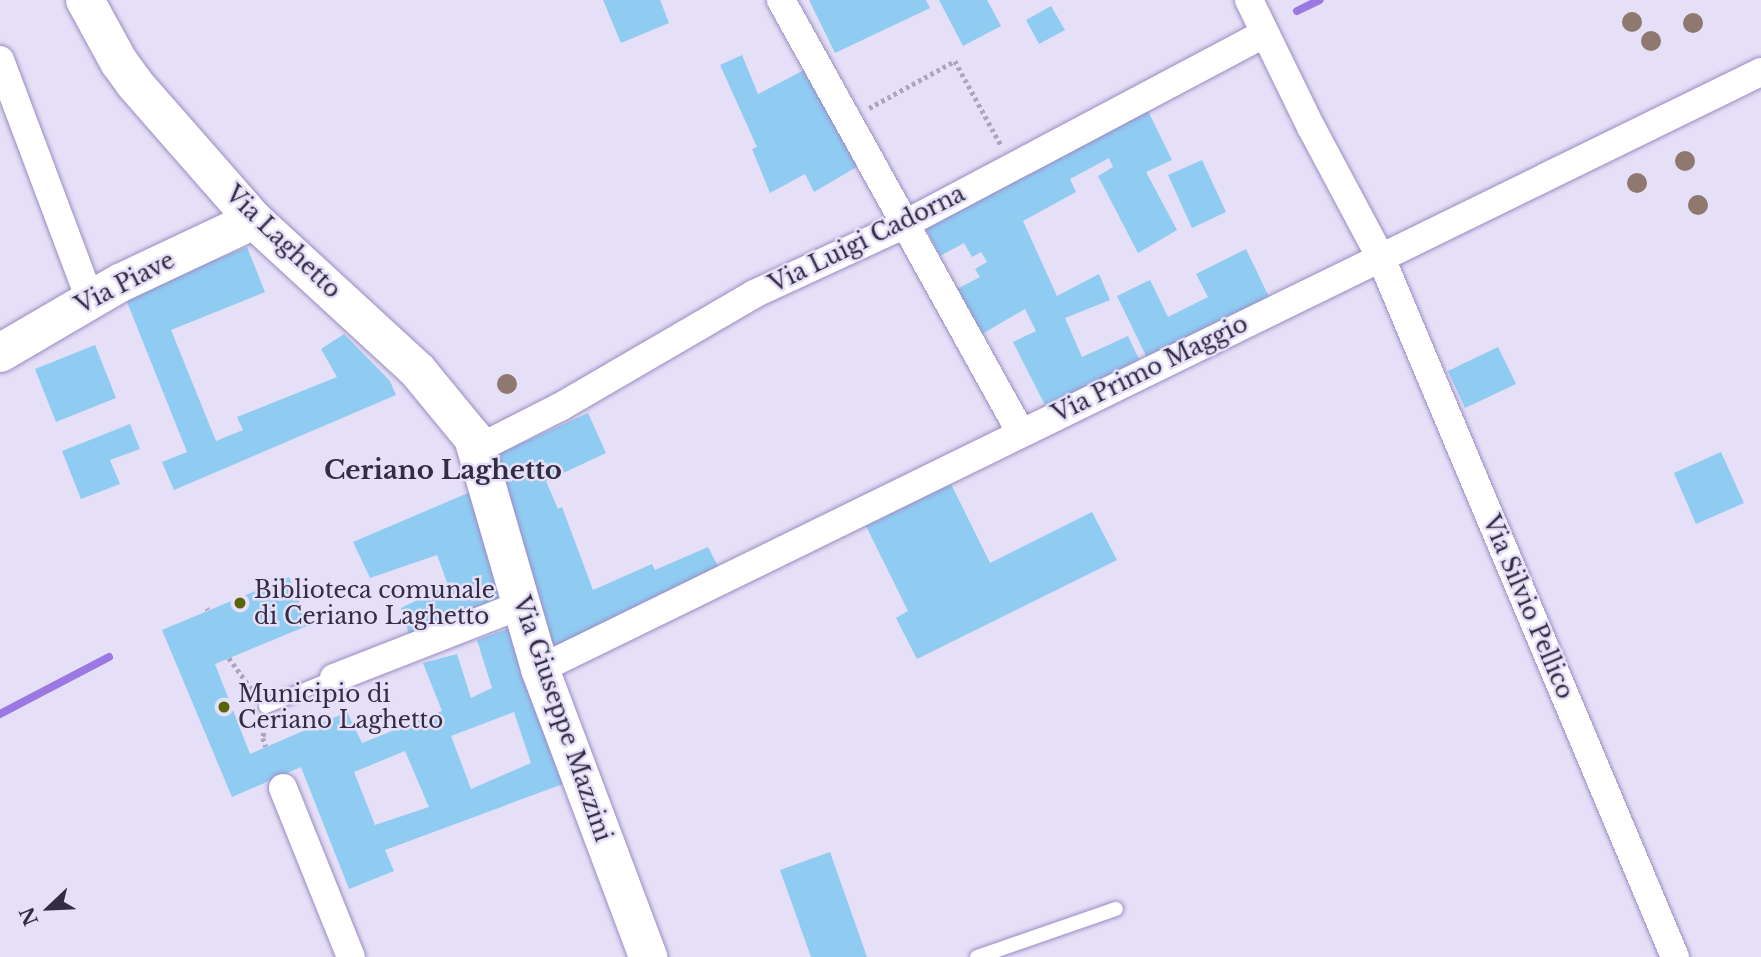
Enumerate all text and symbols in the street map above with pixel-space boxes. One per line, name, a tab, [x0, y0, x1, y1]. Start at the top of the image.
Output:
street label: Via Laghetto	[220, 180, 346, 304]
street label: Via Luigi Cadorna	[765, 180, 969, 298]
street label: Via Piave	[71, 246, 179, 320]
street label: Via Primo Maggio	[1048, 310, 1252, 428]
district label: Ceriano Laghetto	[324, 455, 562, 487]
street label: Via Silvio Pellico	[1477, 511, 1579, 703]
place label: Biblioteca comunale di Ceriano Laghetto	[254, 576, 495, 630]
street label: Via Giuseppe Mazzini	[507, 593, 617, 845]
marker: Biblioteca comunale di Ceriano Laghetto	[232, 595, 248, 611]
place label: Municipio di Ceriano Laghetto	[238, 680, 443, 734]
marker: Municipio di Ceriano Laghetto	[216, 699, 232, 715]
north arrow	[14, 873, 84, 943]
text: N	[15, 904, 43, 929]

